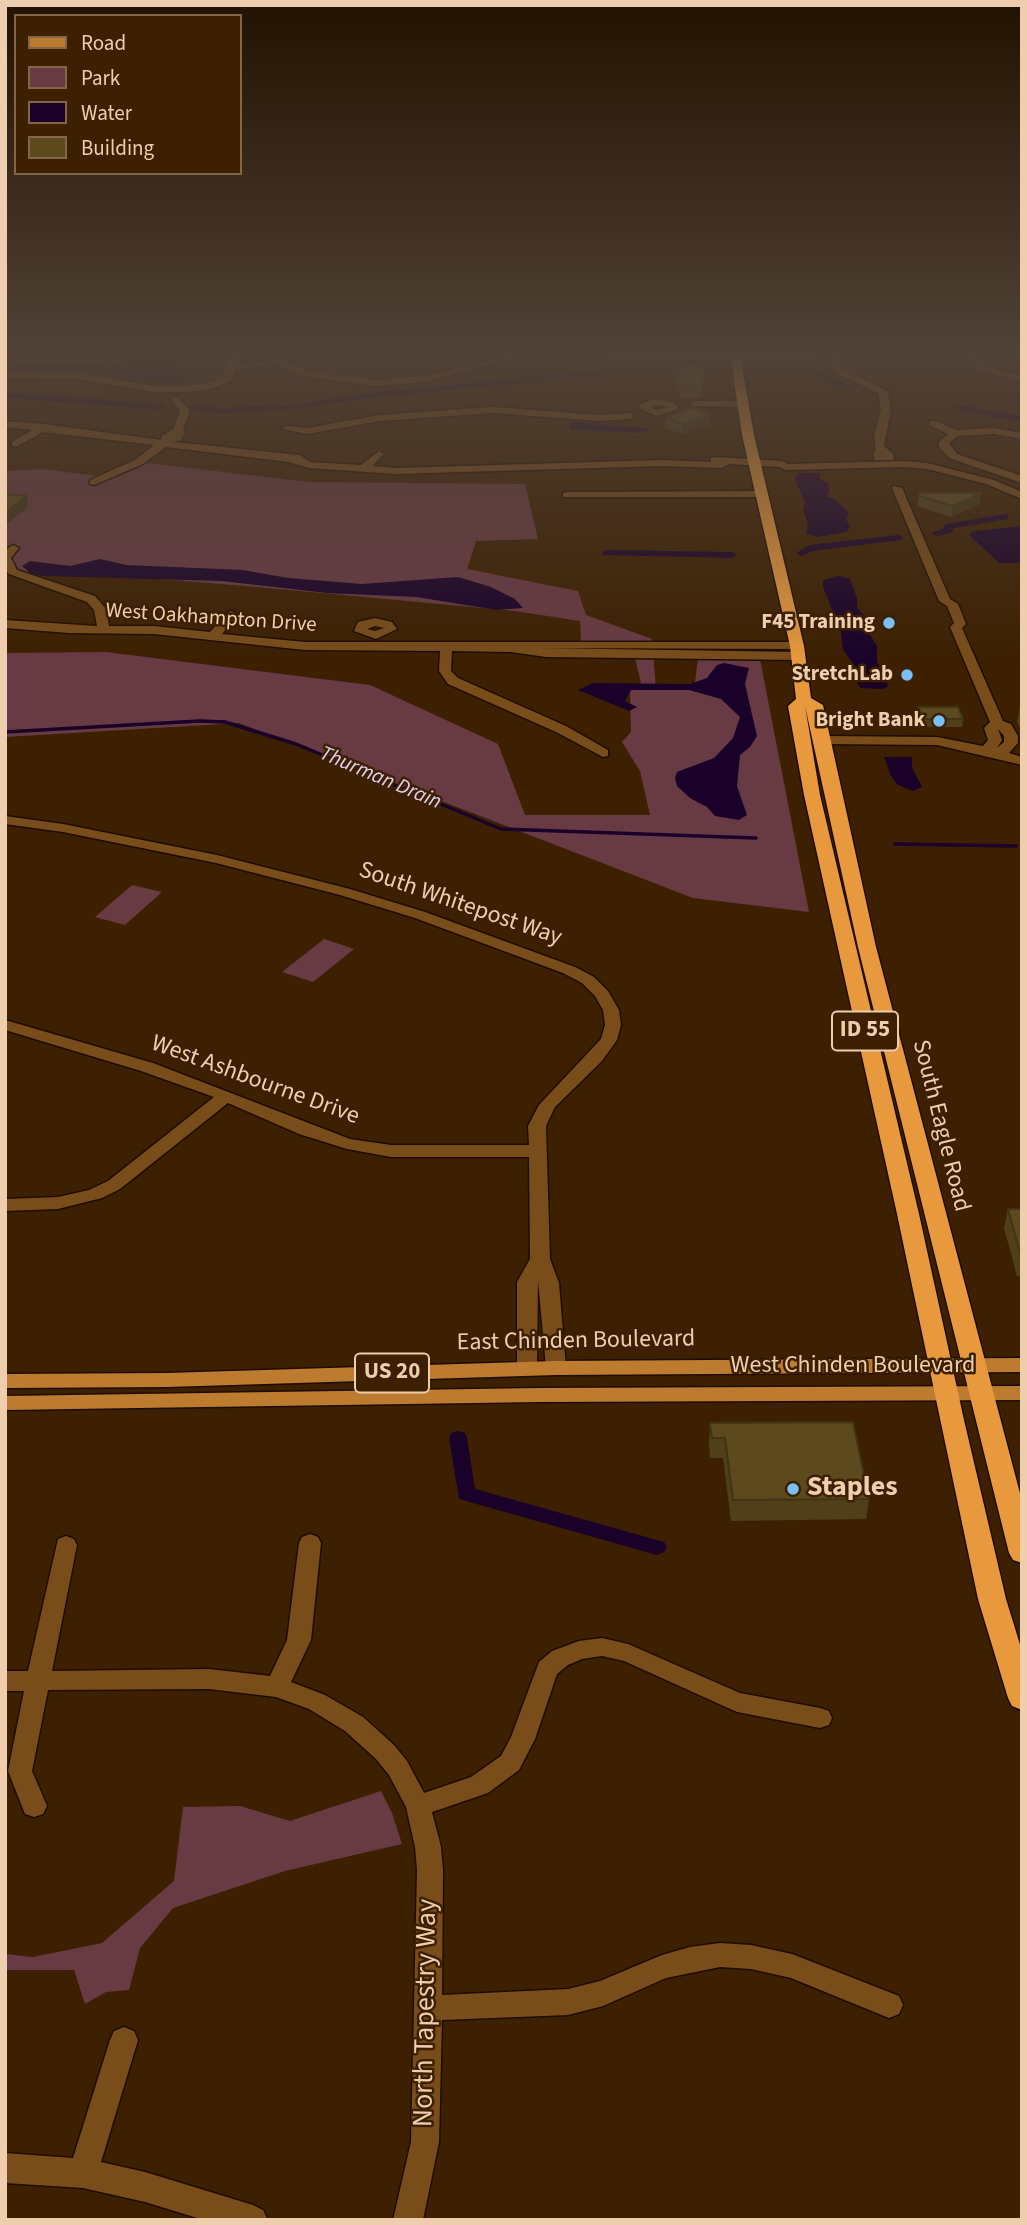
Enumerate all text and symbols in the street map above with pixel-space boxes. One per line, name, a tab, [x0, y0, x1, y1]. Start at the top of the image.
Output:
legend	[14, 14, 242, 175]
text: Road	[81, 28, 126, 58]
text: Park	[81, 63, 120, 93]
text: Water	[81, 98, 132, 128]
text: Building	[81, 133, 154, 163]
street label: West Oakhampton Drive	[105, 599, 317, 639]
place label: F45 Training	[761, 610, 875, 636]
marker: F45 Training	[881, 615, 897, 631]
place label: StretchLab	[792, 662, 893, 688]
marker: StretchLab	[899, 667, 915, 683]
place label: Bright Bank	[815, 708, 925, 734]
marker: Bright Bank	[931, 713, 947, 729]
water label: Thurman Drain	[315, 742, 445, 816]
street label: South Whitepost Way	[355, 857, 565, 953]
road number: ID 55	[832, 1012, 898, 1050]
street label: West Ashbourne Drive	[147, 1030, 363, 1132]
street label: South Eagle Road	[905, 1037, 975, 1215]
street label: East Chinden Boulevard	[456, 1326, 696, 1358]
street label: West Chinden Boulevard	[731, 1353, 975, 1381]
road number: US 20	[355, 1354, 429, 1392]
place label: Staples	[807, 1472, 898, 1506]
marker: Staples	[785, 1481, 801, 1497]
street label: North Tapestry Way	[408, 1899, 446, 2127]

